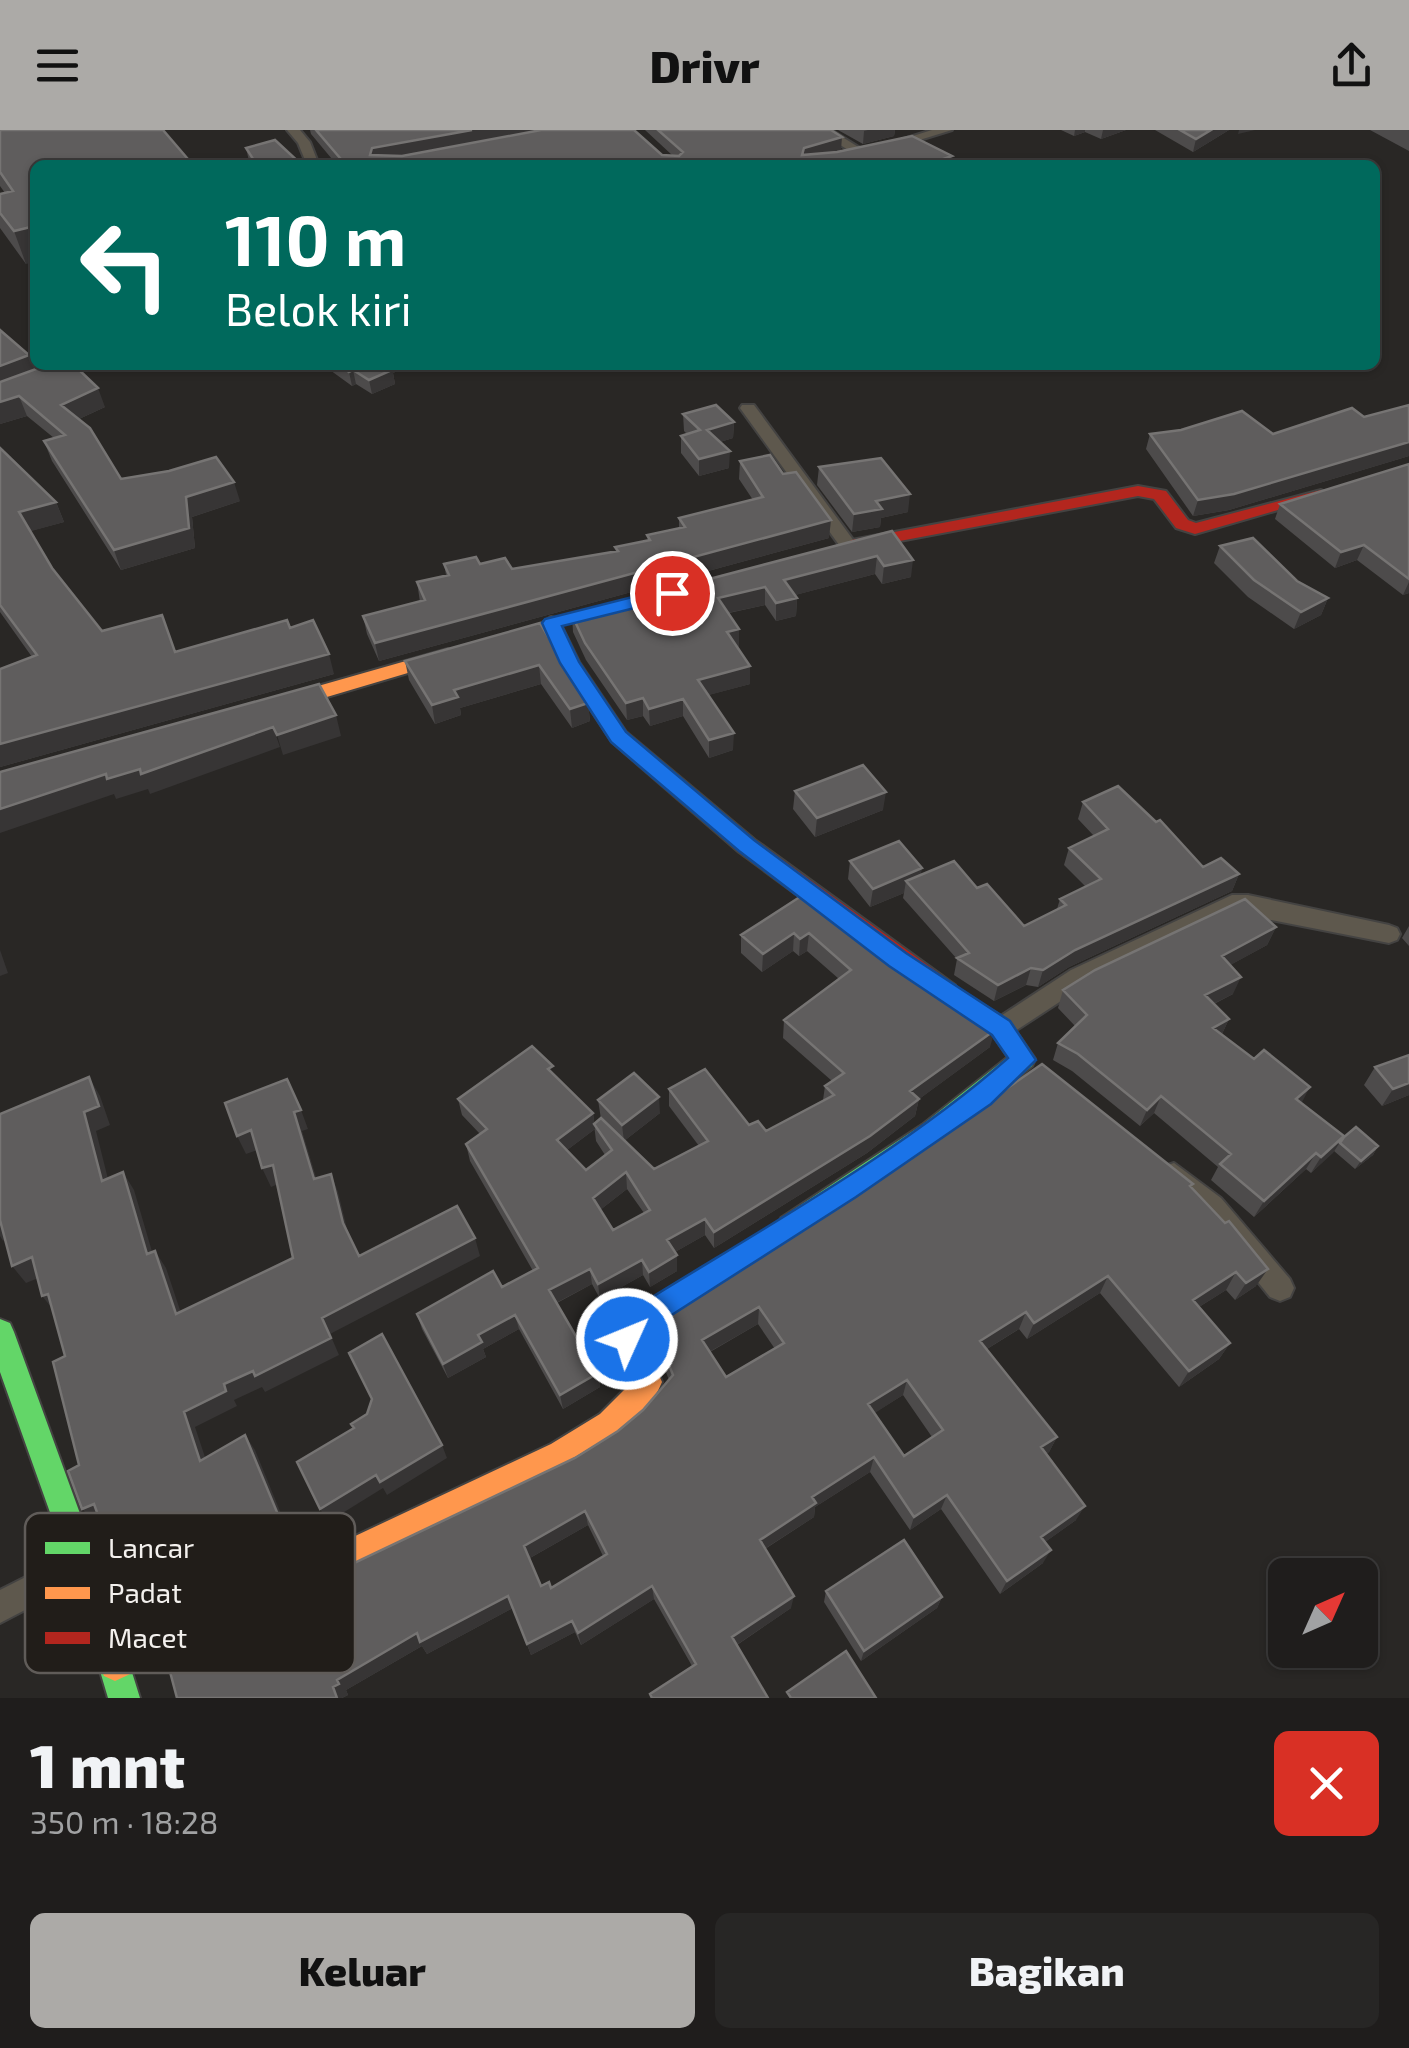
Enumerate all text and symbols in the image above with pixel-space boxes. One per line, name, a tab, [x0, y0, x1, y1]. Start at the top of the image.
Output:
icon: menu	[30, 38, 85, 93]
text: Drivr	[649, 38, 760, 92]
icon: share	[1324, 38, 1379, 93]
text: 110 m	[225, 196, 406, 280]
icon: left	[60, 200, 190, 330]
text: Belok kiri	[225, 281, 412, 335]
pin	[630, 551, 715, 636]
icon: arrive	[645, 566, 700, 621]
position arrow	[575, 1287, 679, 1391]
legend	[25, 1513, 355, 1673]
text: Lancar	[108, 1530, 194, 1564]
north arrow	[1268, 1558, 1378, 1668]
map controls	[1268, 1558, 1378, 1668]
text: Padat	[108, 1575, 182, 1609]
text: Macet	[108, 1620, 187, 1654]
text: 1 mnt	[30, 1728, 185, 1800]
button: close	[1274, 1731, 1379, 1836]
text: 350 m · 18:28	[30, 1802, 218, 1840]
button: Keluar	[30, 1913, 695, 2028]
button: Bagikan	[715, 1913, 1379, 2028]

